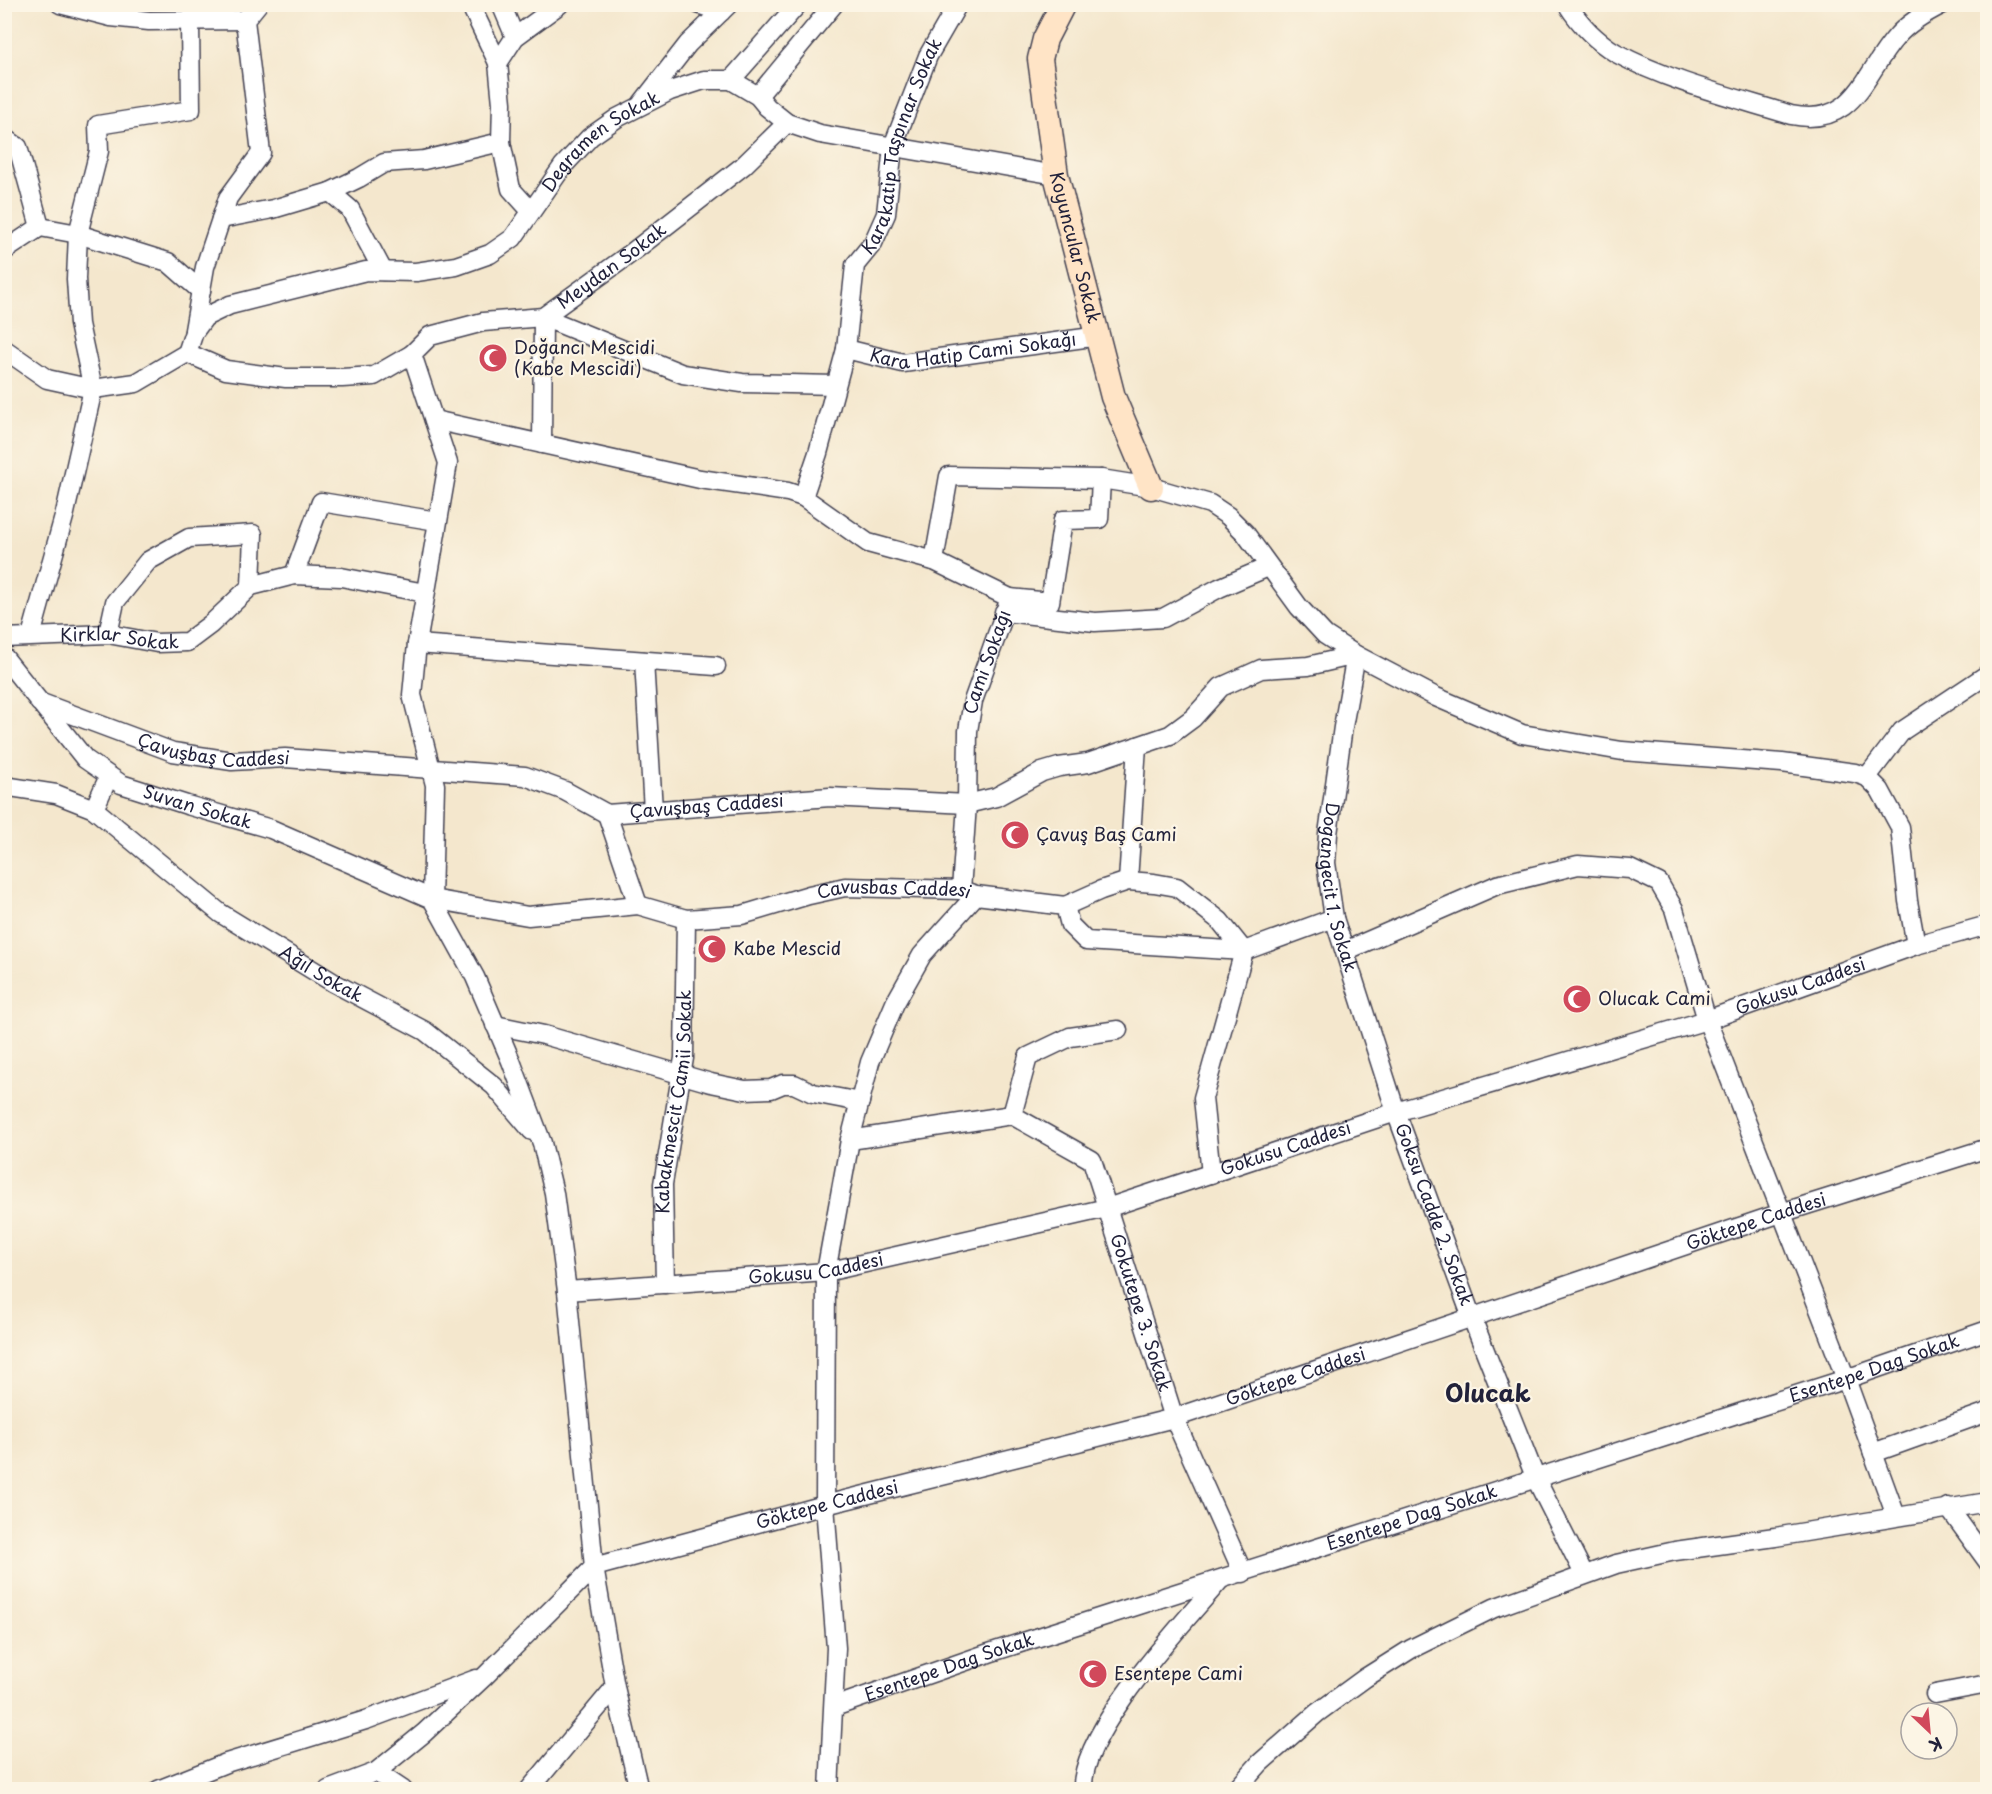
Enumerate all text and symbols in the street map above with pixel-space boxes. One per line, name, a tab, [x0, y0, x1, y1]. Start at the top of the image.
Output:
street label: Karakatip Taşpınar Sokak	[854, 32, 948, 260]
street label: Degramen Sokak	[534, 83, 664, 197]
street label: Koyuncular Sokak	[1044, 168, 1109, 326]
street label: Meydan Sokak	[551, 216, 671, 315]
street label: Kara Hatip Cami Sokağı	[867, 324, 1078, 376]
place label: Doğancı Mescidi (Kabe Mescidi)	[514, 333, 655, 381]
mosque icon: Doğancı Mescidi (Kabe Mescidi)	[477, 342, 509, 374]
street label: Cami Sokağı	[956, 606, 1017, 716]
street label: Kirklar Sokak	[59, 619, 179, 655]
street label: Çavuşbaş Caddesi	[134, 725, 291, 773]
street label: Suvan Sokak	[140, 777, 256, 835]
street label: Çavuşbaş Caddesi	[628, 786, 785, 824]
street label: Dogangecit 1. Sokak	[1314, 801, 1365, 975]
mosque icon: Çavuş Baş Cami	[999, 819, 1031, 851]
place label: Çavuş Baş Cami	[1036, 820, 1177, 847]
street label: Cavusbas Caddesi	[814, 872, 975, 905]
mosque icon: Kabe Mescid	[696, 933, 728, 965]
place label: Kabe Mescid	[733, 934, 841, 961]
street label: Ağıl Sokak	[275, 938, 368, 1008]
street label: Gokusu Caddesi	[1731, 949, 1869, 1021]
mosque icon: Olucak Cami	[1561, 983, 1593, 1015]
place label: Olucak Cami	[1598, 984, 1711, 1011]
street label: Kabakmescit Camii Sokak	[648, 990, 697, 1214]
street label: Gokusu Caddesi	[1216, 1113, 1354, 1182]
street label: Goksu Cadde 2. Sokak	[1389, 1119, 1481, 1309]
street label: Göktepe Caddesi	[1682, 1185, 1829, 1256]
street label: Gokutepe 3. Sokak	[1104, 1230, 1180, 1395]
street label: Gokusu Caddesi	[747, 1244, 886, 1290]
street label: Esentepe Dag Sokak	[1785, 1326, 1962, 1408]
street label: Göktepe Caddesi	[1222, 1339, 1369, 1412]
district label: Olucak	[1445, 1374, 1531, 1410]
street label: Göktepe Caddesi	[753, 1472, 901, 1535]
street label: Esentepe Dag Sokak	[1323, 1476, 1500, 1556]
street label: Esentepe Dag Sokak	[860, 1624, 1037, 1707]
mosque icon: Esentepe Cami	[1077, 1658, 1109, 1690]
place label: Esentepe Cami	[1114, 1659, 1243, 1686]
north arrow	[1899, 1701, 1959, 1761]
text: K	[1925, 1732, 1947, 1759]

